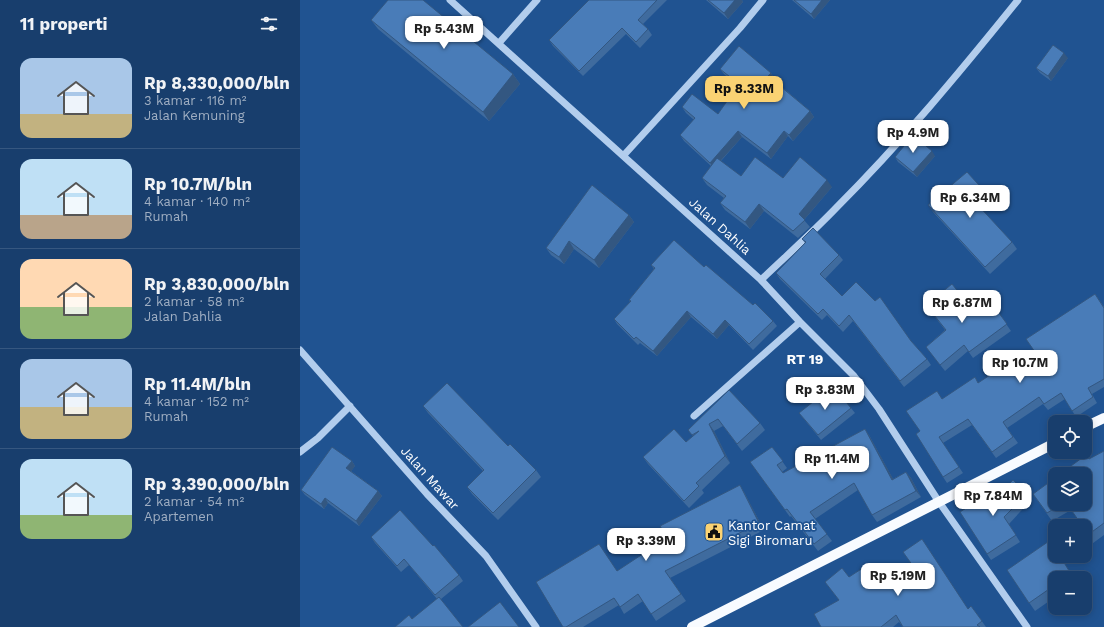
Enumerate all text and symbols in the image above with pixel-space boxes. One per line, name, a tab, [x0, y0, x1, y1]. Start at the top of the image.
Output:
icon: filters	[258, 13, 280, 35]
text: 11 properti	[20, 14, 108, 34]
pin: Rp 5.43M	[403, 16, 485, 50]
text: Rp 5.43M	[414, 21, 474, 36]
text: Rp 8,330,000/bln	[144, 73, 290, 93]
icon: home	[52, 74, 100, 122]
pin: Rp 8.33M	[703, 76, 785, 110]
text: Rp 8.33M	[714, 81, 774, 96]
text: 3 kamar · 116 m²	[144, 93, 247, 108]
text: Jalan Kemuning	[144, 108, 245, 123]
pin: Rp 4.9M	[876, 120, 950, 154]
text: Rp 4.9M	[887, 125, 939, 140]
text: Rp 10.7M/bln	[144, 174, 252, 194]
icon: home	[52, 175, 100, 223]
pin: Rp 6.34M	[929, 185, 1011, 219]
text: Rp 6.34M	[940, 190, 1000, 205]
text: 4 kamar · 140 m²	[144, 194, 250, 209]
street label: Jalan Dahlia	[686, 194, 754, 258]
text: Rumah	[144, 209, 188, 224]
text: Rp 3,830,000/bln	[144, 274, 290, 294]
icon: home	[52, 275, 100, 323]
pin: Rp 6.87M	[921, 290, 1003, 324]
text: 2 kamar · 58 m²	[144, 294, 244, 309]
text: Rp 6.87M	[932, 295, 992, 310]
text: Jalan Dahlia	[144, 309, 222, 324]
pin: Rp 10.7M	[979, 350, 1061, 384]
district label: RT 19	[787, 351, 824, 367]
text: Rp 10.7M	[992, 355, 1048, 370]
text: Rp 11.4M/bln	[144, 374, 251, 394]
icon: home	[52, 375, 100, 423]
pin: Rp 3.83M	[784, 377, 866, 411]
text: Rp 3.83M	[795, 382, 855, 397]
text: 4 kamar · 152 m²	[144, 394, 249, 409]
text: Rumah	[144, 409, 188, 424]
map controls	[1048, 415, 1092, 615]
button: locate	[1048, 415, 1092, 459]
street label: Jalan Mawar	[398, 443, 462, 513]
pin: Rp 11.4M	[791, 446, 873, 480]
text: Rp 11.4M	[804, 451, 860, 466]
button: layers	[1048, 467, 1092, 511]
text: Rp 3,390,000/bln	[144, 474, 289, 494]
icon: home	[52, 475, 100, 523]
pin: Rp 7.84M	[952, 483, 1034, 517]
text: Rp 7.84M	[964, 488, 1022, 503]
text: 2 kamar · 54 m²	[144, 494, 244, 509]
text: Apartemen	[144, 509, 214, 524]
place label: Kantor Camat Sigi Biromaru	[728, 518, 816, 548]
button: +	[1048, 519, 1092, 563]
public building icon: Kantor Camat Sigi Biromaru	[703, 521, 725, 543]
pin: Rp 3.39M	[605, 528, 687, 562]
text: Rp 3.39M	[616, 533, 676, 548]
pin: Rp 5.19M	[857, 563, 939, 597]
text: Rp 5.19M	[870, 568, 926, 583]
button: −	[1048, 571, 1092, 615]

